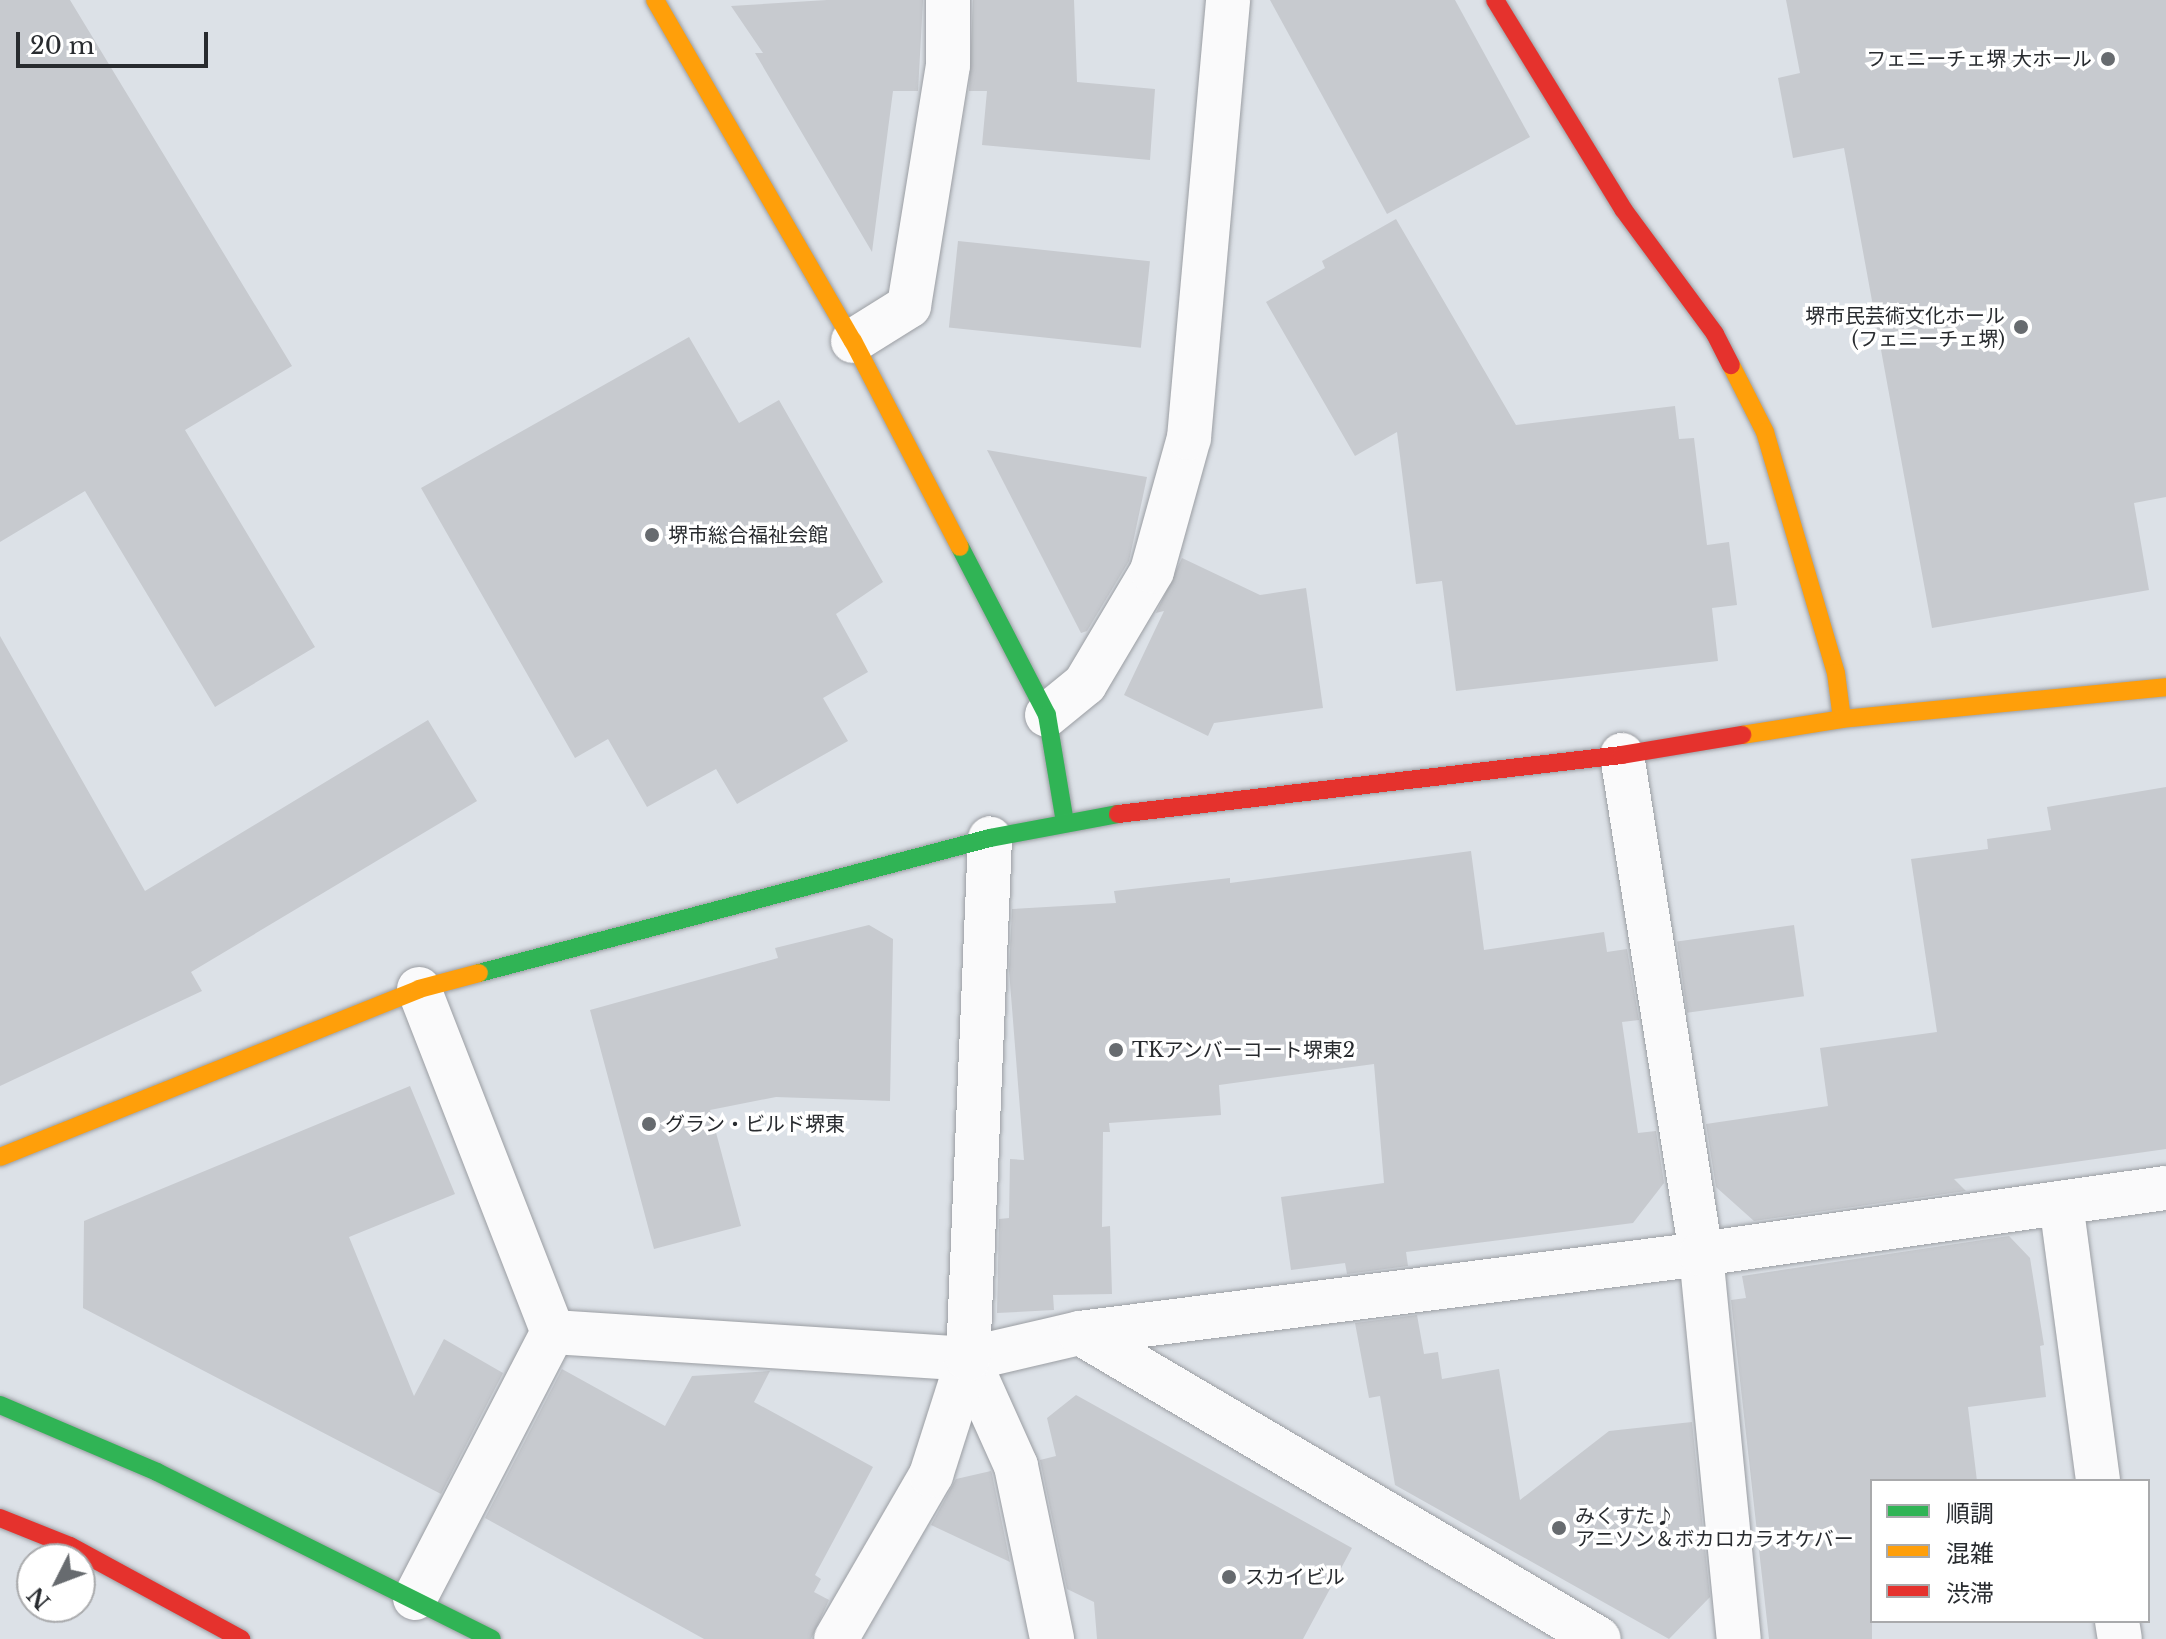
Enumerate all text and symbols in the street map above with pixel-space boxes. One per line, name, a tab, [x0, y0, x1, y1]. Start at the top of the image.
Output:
scale bar	[20, 16, 212, 66]
text: 20 m	[30, 31, 95, 60]
place label: フェニーチェ堺 大ホール	[1866, 47, 2092, 71]
marker: フェニーチェ堺 大ホール	[2099, 50, 2117, 68]
place label: 堺市民芸術文化ホール (フェニーチェ堺)	[1805, 304, 2005, 351]
marker: 堺市民芸術文化ホール (フェニーチェ堺)	[2012, 318, 2030, 336]
place label: 堺市総合福祉会館	[668, 523, 828, 547]
marker: 堺市総合福祉会館	[643, 526, 661, 544]
place label: TKアンバーコート堺東2	[1132, 1038, 1356, 1062]
marker: TKアンバーコート堺東2	[1107, 1041, 1125, 1059]
place label: グラン・ビルド堺東	[665, 1112, 845, 1136]
marker: グラン・ビルド堺東	[640, 1115, 658, 1133]
legend	[1870, 1479, 2150, 1623]
text: 順調	[1946, 1499, 1994, 1528]
place label: みくすた♪ アニソン＆ボカロカラオケバー	[1575, 1504, 1855, 1551]
marker: みくすた♪ アニソン＆ボカロカラオケバー	[1550, 1519, 1568, 1537]
text: 混雑	[1946, 1539, 1994, 1568]
north arrow	[16, 1543, 96, 1623]
place label: スカイビル	[1245, 1565, 1345, 1589]
marker: スカイビル	[1220, 1568, 1238, 1586]
text: 渋滞	[1946, 1579, 1994, 1608]
text: N	[22, 1581, 56, 1615]

